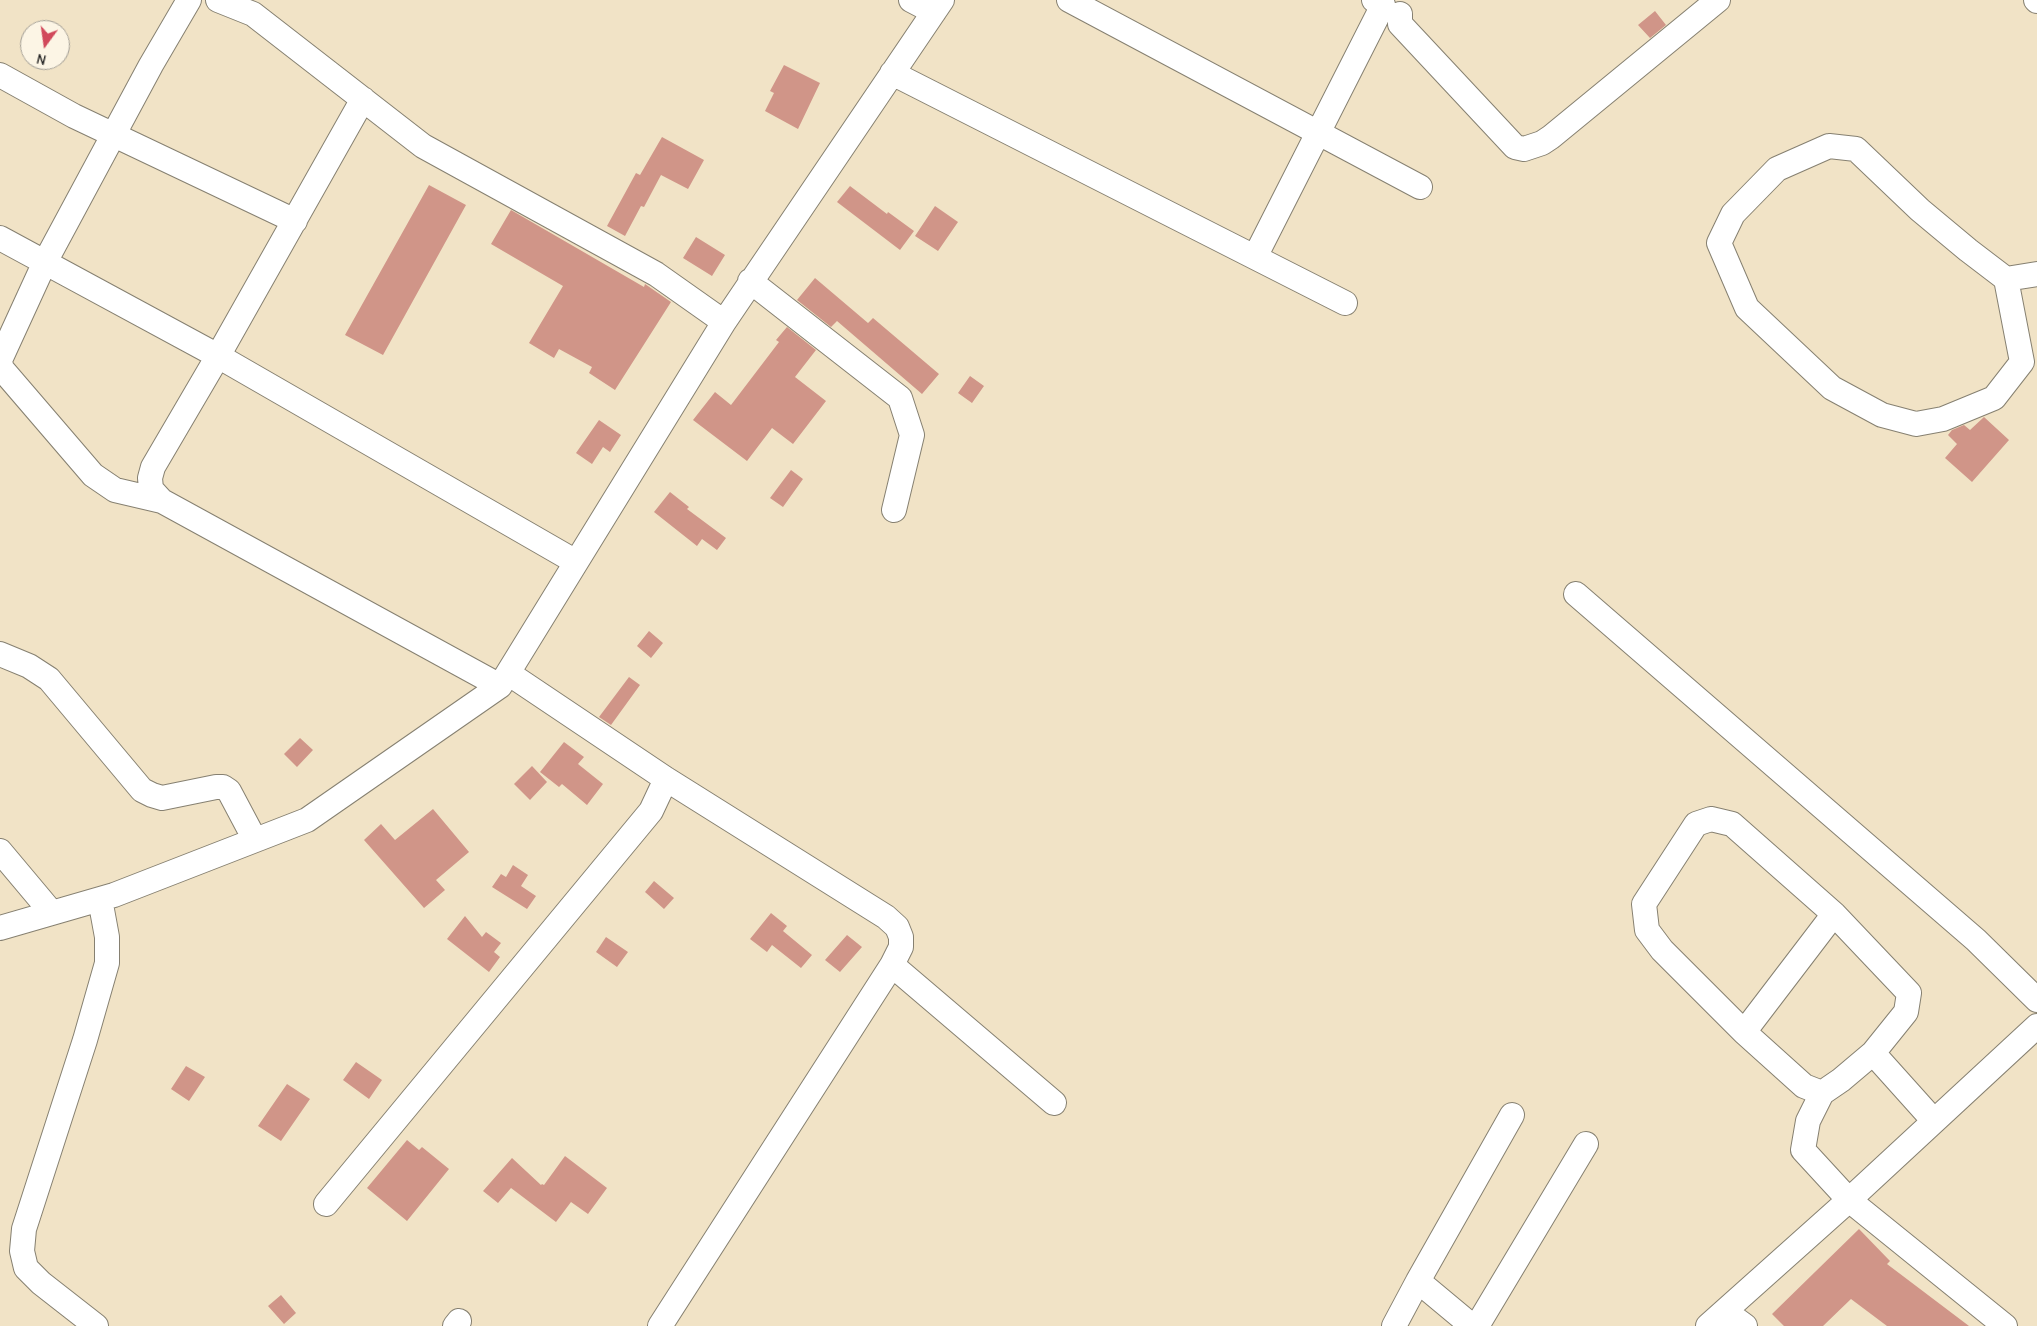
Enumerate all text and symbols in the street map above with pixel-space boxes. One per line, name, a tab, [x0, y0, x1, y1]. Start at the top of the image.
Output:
north arrow	[20, 20, 70, 70]
text: N	[35, 50, 48, 68]

